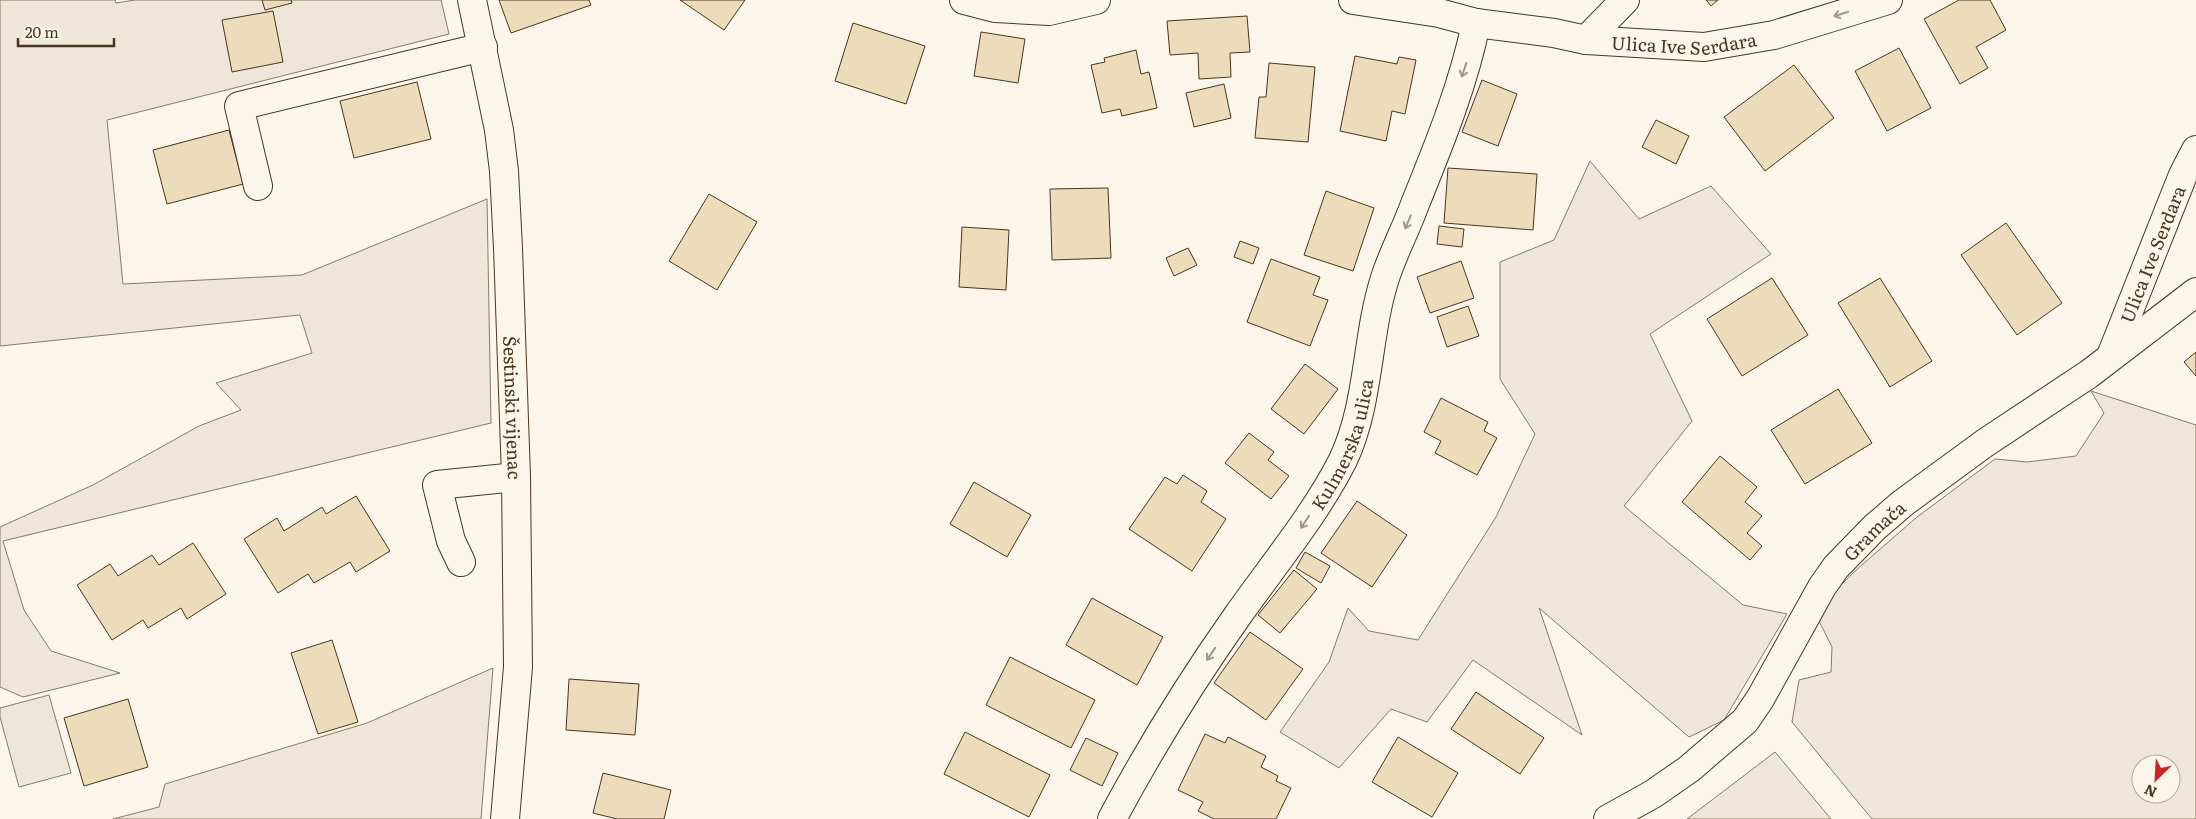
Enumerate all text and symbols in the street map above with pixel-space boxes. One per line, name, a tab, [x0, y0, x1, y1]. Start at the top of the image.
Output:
one-way arrow	[1833, 9, 1849, 19]
scale bar	[18, 15, 114, 47]
text: 20 m	[25, 20, 59, 43]
street label: Ulica Ive Serdara	[1611, 25, 1759, 61]
one-way arrow	[1459, 62, 1468, 77]
street label: Ulica Ive Serdara	[2112, 181, 2191, 327]
one-way arrow	[1402, 214, 1412, 229]
street label: Šestinski vijenac	[498, 336, 530, 480]
street label: Kulmerska ulica	[1304, 376, 1379, 515]
street label: Gramača	[1836, 493, 1911, 566]
one-way arrow	[1299, 514, 1309, 528]
one-way arrow	[1206, 647, 1216, 661]
north arrow	[2131, 754, 2181, 804]
text: N	[2140, 780, 2160, 803]

